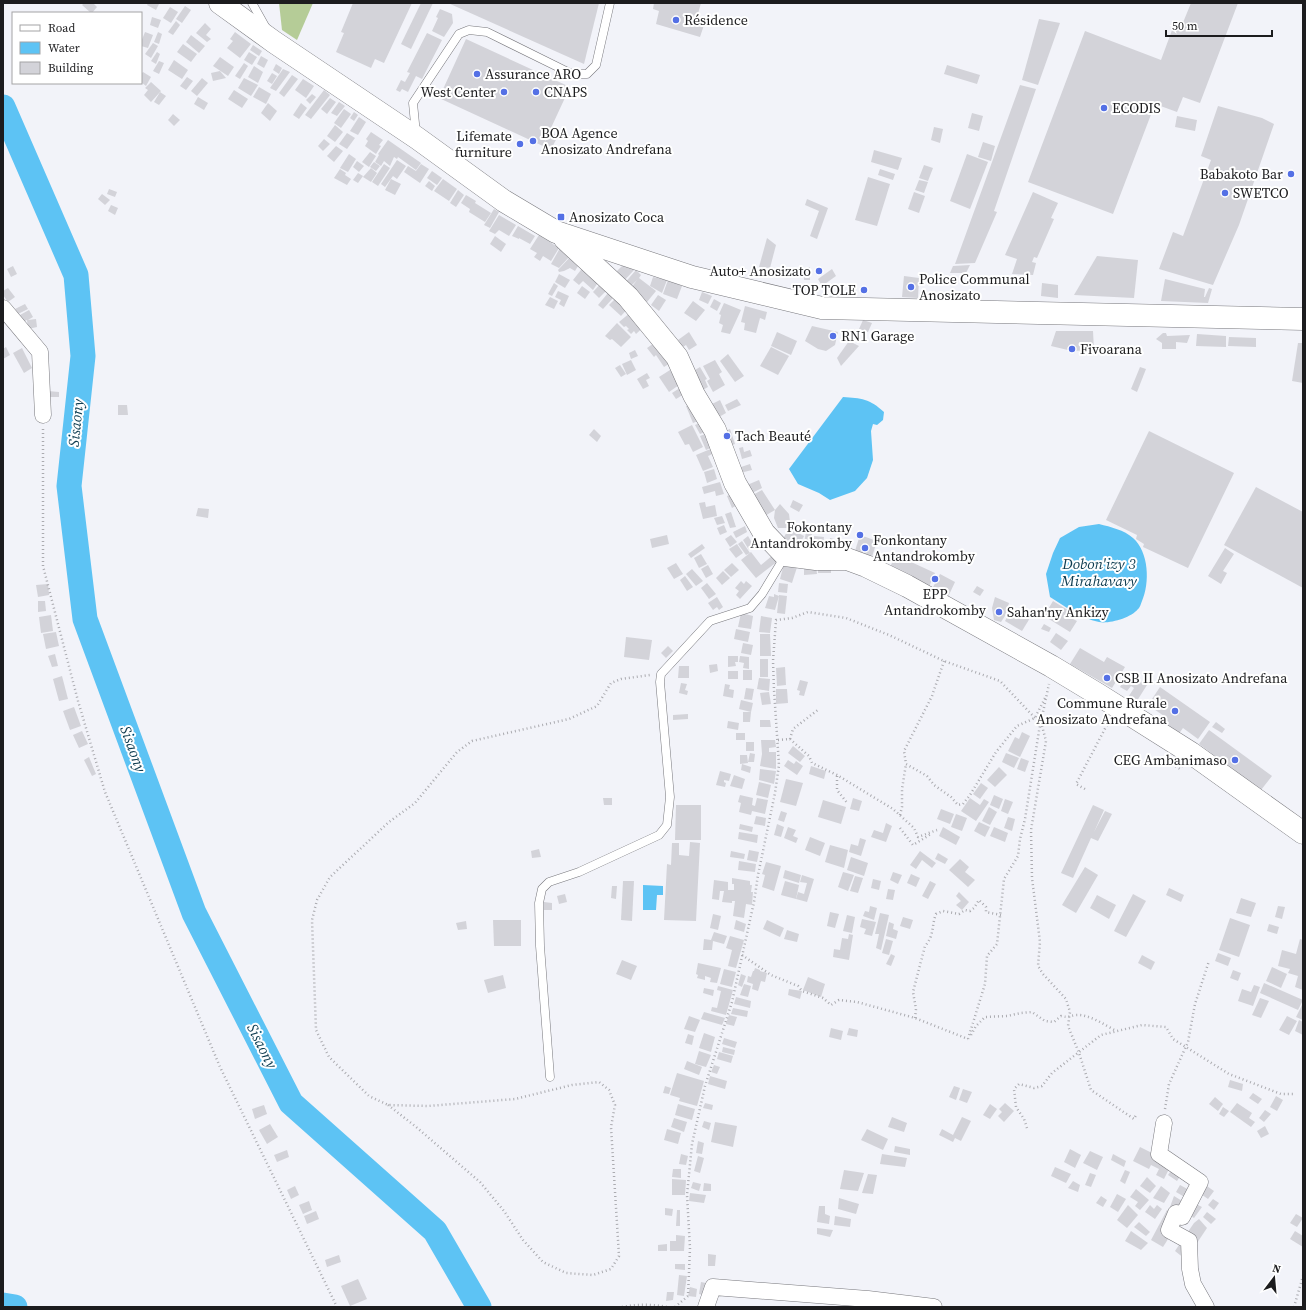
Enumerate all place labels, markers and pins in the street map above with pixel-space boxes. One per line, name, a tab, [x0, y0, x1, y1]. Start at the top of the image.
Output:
place label: Résidence	[684, 10, 748, 30]
marker: Résidence	[671, 15, 681, 25]
place label: Assurance ARO	[485, 64, 581, 84]
marker: Assurance ARO	[472, 69, 482, 79]
place label: West Center	[420, 82, 496, 102]
place label: CNAPS	[544, 82, 587, 102]
marker: West Center	[499, 87, 509, 97]
marker: CNAPS	[531, 87, 541, 97]
place label: ECODIS	[1112, 98, 1161, 118]
marker: ECODIS	[1099, 103, 1109, 113]
place label: BOA Agence Anosizato Andrefana	[541, 123, 673, 159]
place label: Lifemate furniture	[455, 126, 512, 162]
marker: BOA Agence Anosizato Andrefana	[528, 136, 538, 146]
marker: Lifemate furniture	[515, 139, 525, 149]
place label: Babakoto Bar	[1200, 164, 1283, 184]
marker: Babakoto Bar	[1286, 169, 1296, 179]
place label: SWETCO	[1233, 183, 1289, 203]
marker: SWETCO	[1220, 188, 1230, 198]
place label: Anosizato Coca	[569, 207, 665, 227]
marker: Anosizato Coca	[556, 212, 566, 222]
place label: Auto+ Anosizato	[709, 261, 811, 281]
marker: Auto+ Anosizato	[814, 266, 824, 276]
place label: Police Communal Anosizato	[919, 269, 1030, 305]
place label: TOP TOLE	[792, 280, 856, 300]
marker: Police Communal Anosizato	[906, 282, 916, 292]
marker: TOP TOLE	[859, 285, 869, 295]
place label: RN1 Garage	[841, 326, 914, 346]
marker: RN1 Garage	[828, 331, 838, 341]
place label: Fivoarana	[1080, 339, 1143, 359]
marker: Fivoarana	[1067, 344, 1077, 354]
place label: Tach Beauté	[735, 426, 811, 446]
marker: Tach Beauté	[722, 431, 732, 441]
place label: Fokontany Antandrokomby	[750, 517, 853, 553]
marker: Fokontany Antandrokomby	[855, 530, 865, 540]
place label: Fonkontany Antandrokomby	[873, 530, 976, 566]
marker: Fonkontany Antandrokomby	[860, 543, 870, 553]
marker: EPP Antandrokomby	[930, 574, 940, 584]
place label: EPP Antandrokomby	[884, 584, 987, 620]
place label: Sahan'ny Ankizy	[1007, 602, 1109, 622]
marker: Sahan'ny Ankizy	[994, 607, 1004, 617]
place label: CSB II Anosizato Andrefana	[1115, 668, 1288, 688]
marker: CSB II Anosizato Andrefana	[1102, 673, 1112, 683]
place label: Commune Rurale Anosizato Andrefana	[1036, 693, 1168, 729]
marker: Commune Rurale Anosizato Andrefana	[1170, 706, 1180, 716]
place label: CEG Ambanimaso	[1114, 750, 1227, 770]
marker: CEG Ambanimaso	[1230, 755, 1240, 765]

